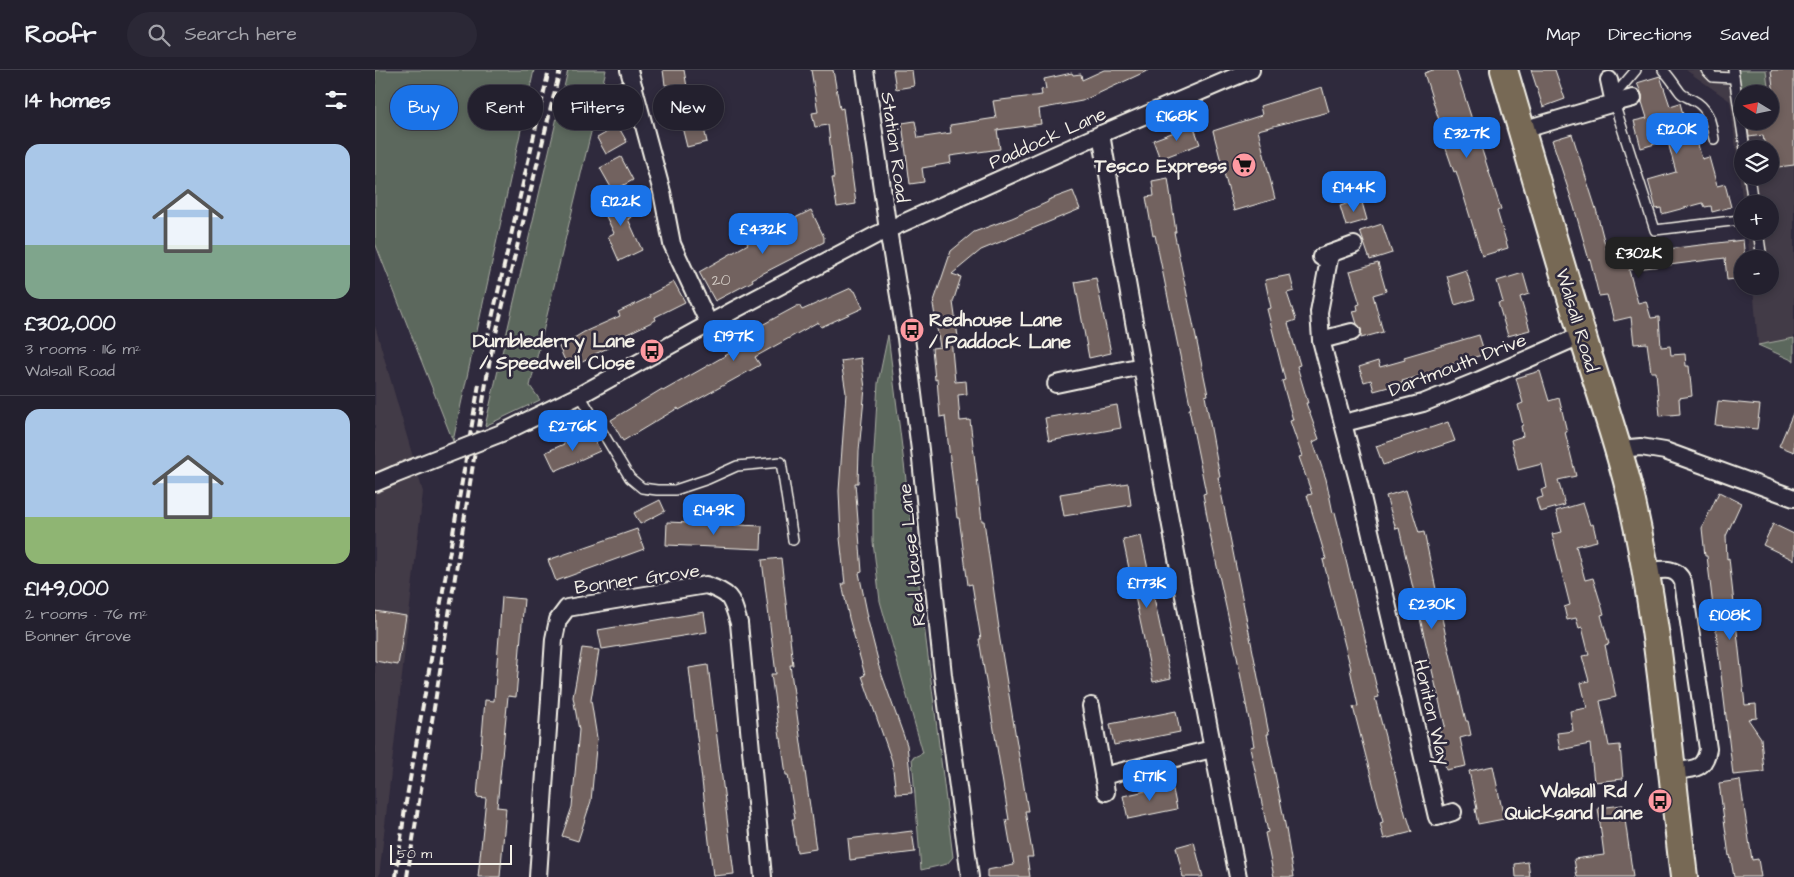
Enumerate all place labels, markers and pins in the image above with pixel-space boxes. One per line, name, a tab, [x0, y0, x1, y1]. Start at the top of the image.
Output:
pin: £168K	[1142, 100, 1212, 142]
pin: £120K	[1642, 112, 1712, 155]
pin: £327K	[1432, 116, 1502, 159]
supermarket icon: Tesco Express	[1231, 152, 1257, 178]
place label: Tesco Express	[1093, 153, 1227, 180]
pin: £144K	[1319, 170, 1389, 213]
pin: £122K	[586, 184, 656, 227]
pin: £432K	[728, 212, 798, 255]
pin: £302K	[1604, 236, 1674, 279]
place label: Redhouse Lane / Paddock Lane	[929, 307, 1072, 356]
bus stop icon: Redhouse Lane / Paddock Lane	[899, 317, 925, 343]
pin: £197K	[699, 320, 769, 362]
place label: Dumblederry Lane / Speedwell Close	[473, 328, 636, 377]
bus stop icon: Dumblederry Lane / Speedwell Close	[639, 338, 665, 364]
pin: £276K	[538, 410, 608, 452]
pin: £149K	[679, 494, 749, 536]
pin: £173K	[1112, 566, 1182, 609]
pin: £230K	[1397, 588, 1467, 630]
pin: £108K	[1695, 598, 1765, 641]
pin: £171K	[1115, 760, 1185, 802]
place label: Walsall Rd / Quicksand Lane	[1505, 778, 1644, 827]
bus stop icon: Walsall Rd / Quicksand Lane	[1647, 788, 1673, 814]

